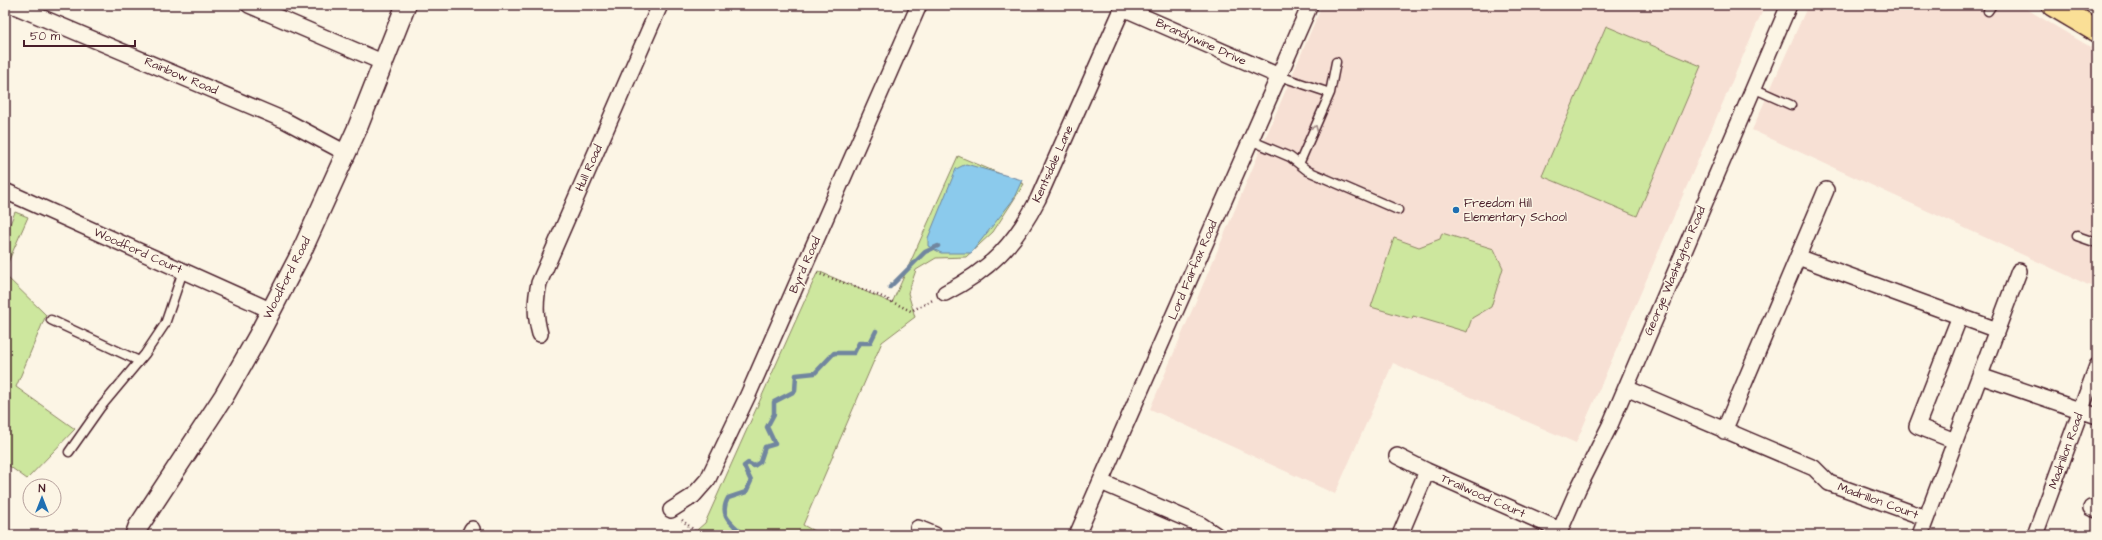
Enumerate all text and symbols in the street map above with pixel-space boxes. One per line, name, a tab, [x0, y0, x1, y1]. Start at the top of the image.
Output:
street label: Brandywine Drive	[1152, 14, 1250, 71]
scale bar	[24, 22, 135, 48]
text: 50 m	[30, 28, 61, 45]
street label: Rainbow Road	[142, 53, 220, 99]
street label: Kentsdale Lane	[1028, 122, 1078, 205]
one-way arrow	[1310, 124, 1318, 131]
street label: Hull Road	[571, 142, 607, 194]
place label: Freedom Hill Elementary School	[1464, 195, 1567, 227]
street label: George Washington Road	[1640, 204, 1711, 339]
marker: Freedom Hill Elementary School	[1451, 205, 1461, 215]
street label: Lord Fairfax Road	[1164, 218, 1222, 322]
street label: Woodford Court	[91, 224, 185, 278]
street label: Woodford Road	[259, 234, 315, 322]
street label: Byrd Road	[785, 234, 826, 296]
street label: Madrillon Road	[2044, 411, 2088, 491]
street label: Trailwood Court	[1438, 470, 1528, 522]
north arrow	[22, 478, 62, 518]
street label: Madrillon Court	[1835, 479, 1921, 524]
text: N	[39, 481, 46, 496]

